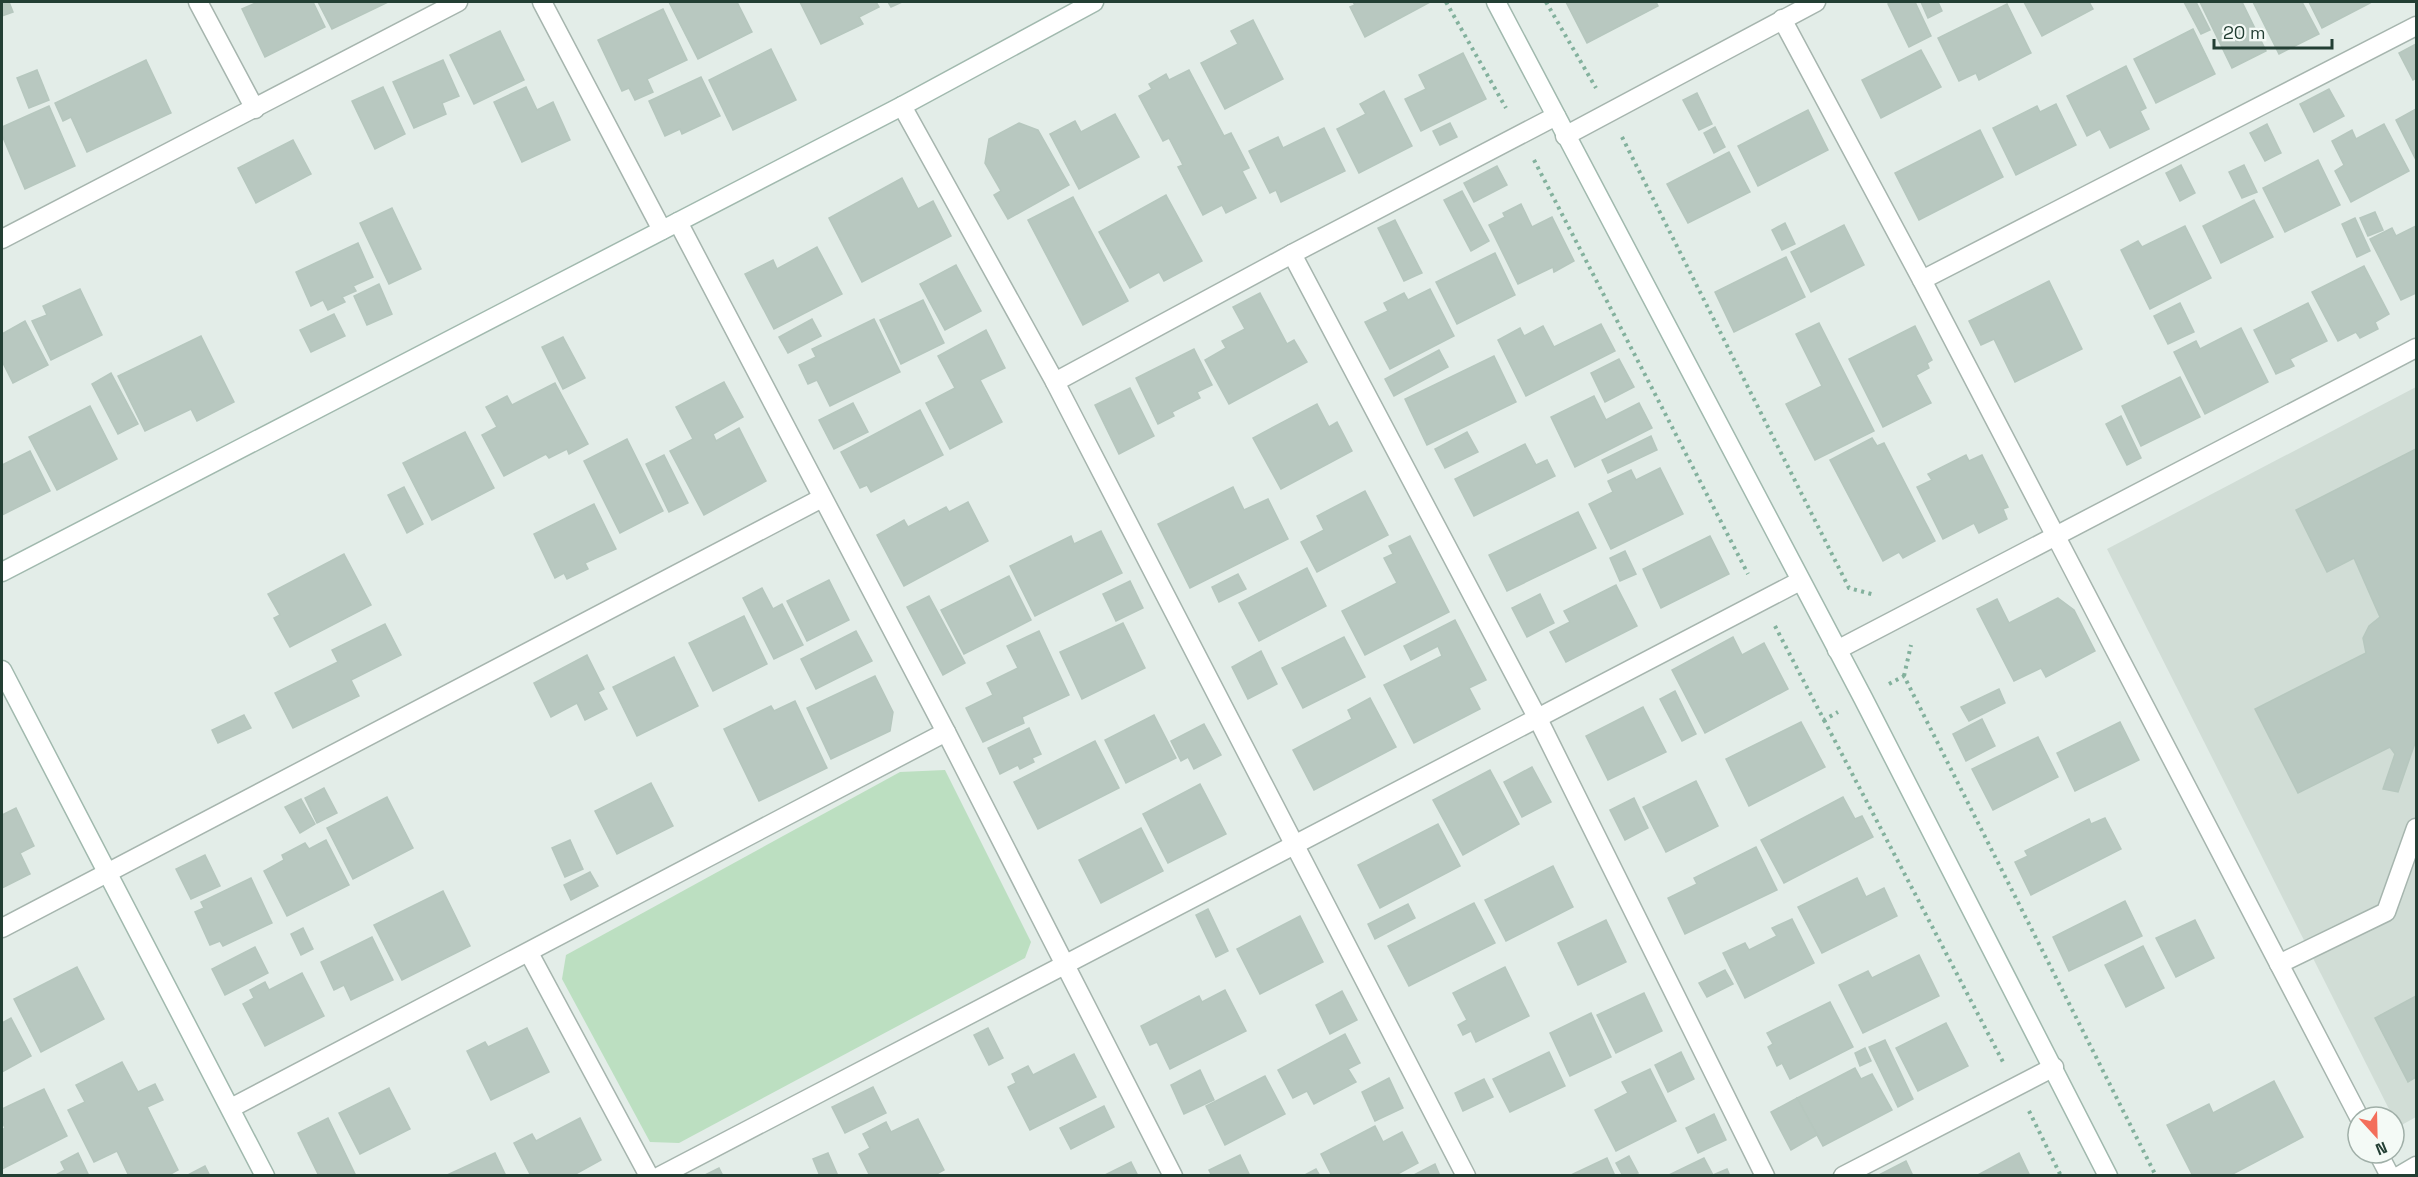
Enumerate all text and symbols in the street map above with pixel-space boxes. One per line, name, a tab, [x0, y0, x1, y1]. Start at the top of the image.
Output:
scale bar	[2214, 12, 2332, 50]
text: 20 m	[2223, 21, 2266, 44]
north arrow	[2346, 1105, 2406, 1165]
text: N	[2373, 1137, 2390, 1160]

